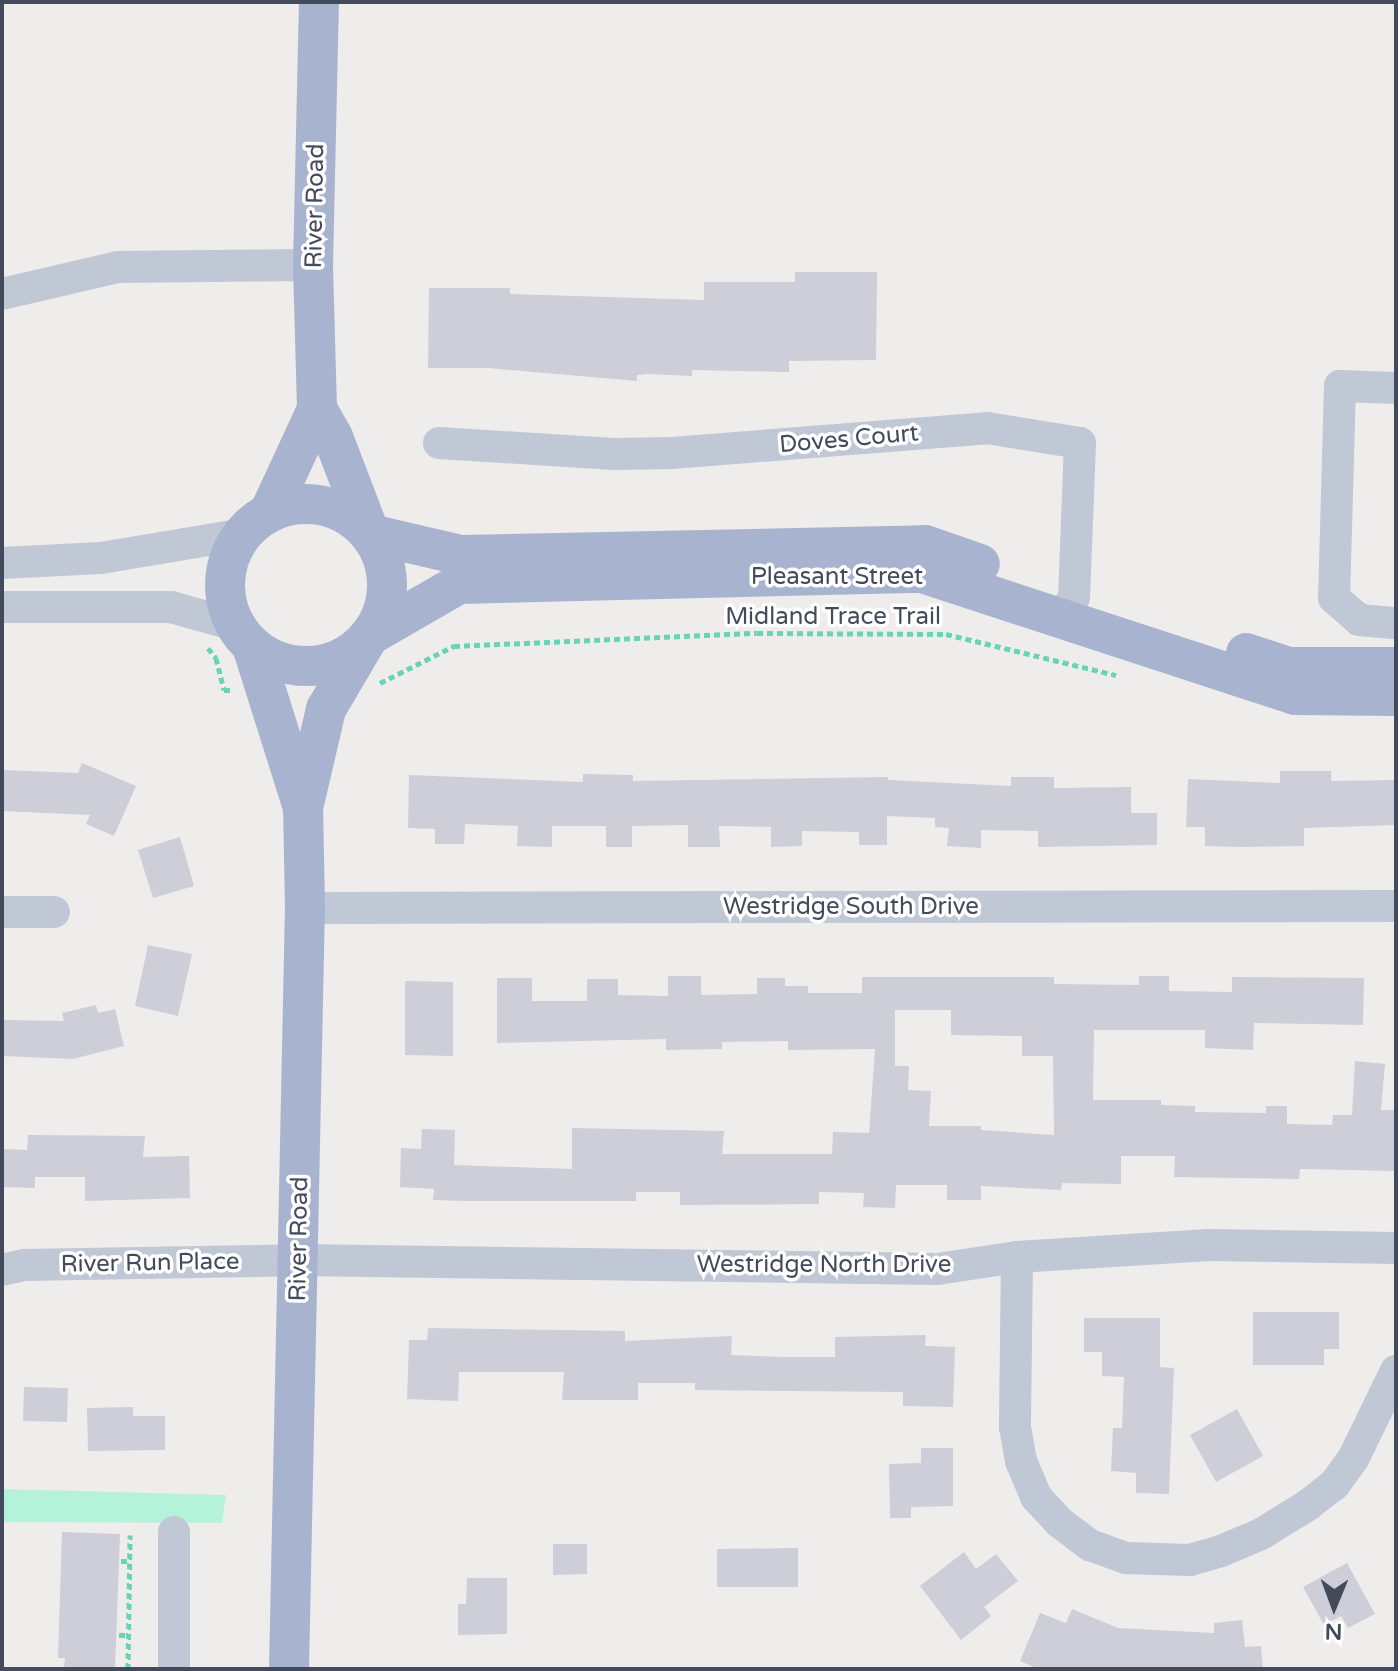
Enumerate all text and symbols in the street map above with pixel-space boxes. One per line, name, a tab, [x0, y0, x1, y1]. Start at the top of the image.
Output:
street label: River Road	[300, 143, 330, 269]
street label: Doves Court	[778, 419, 920, 459]
street label: Pleasant Street	[751, 563, 923, 591]
street label: Midland Trace Trail	[725, 603, 941, 631]
street label: Westridge South Drive	[723, 893, 979, 921]
street label: River Road	[284, 1176, 314, 1302]
street label: River Run Place	[60, 1247, 240, 1279]
street label: Westridge North Drive	[697, 1251, 951, 1279]
north arrow	[1294, 1567, 1374, 1647]
text: N	[1325, 1618, 1343, 1644]

